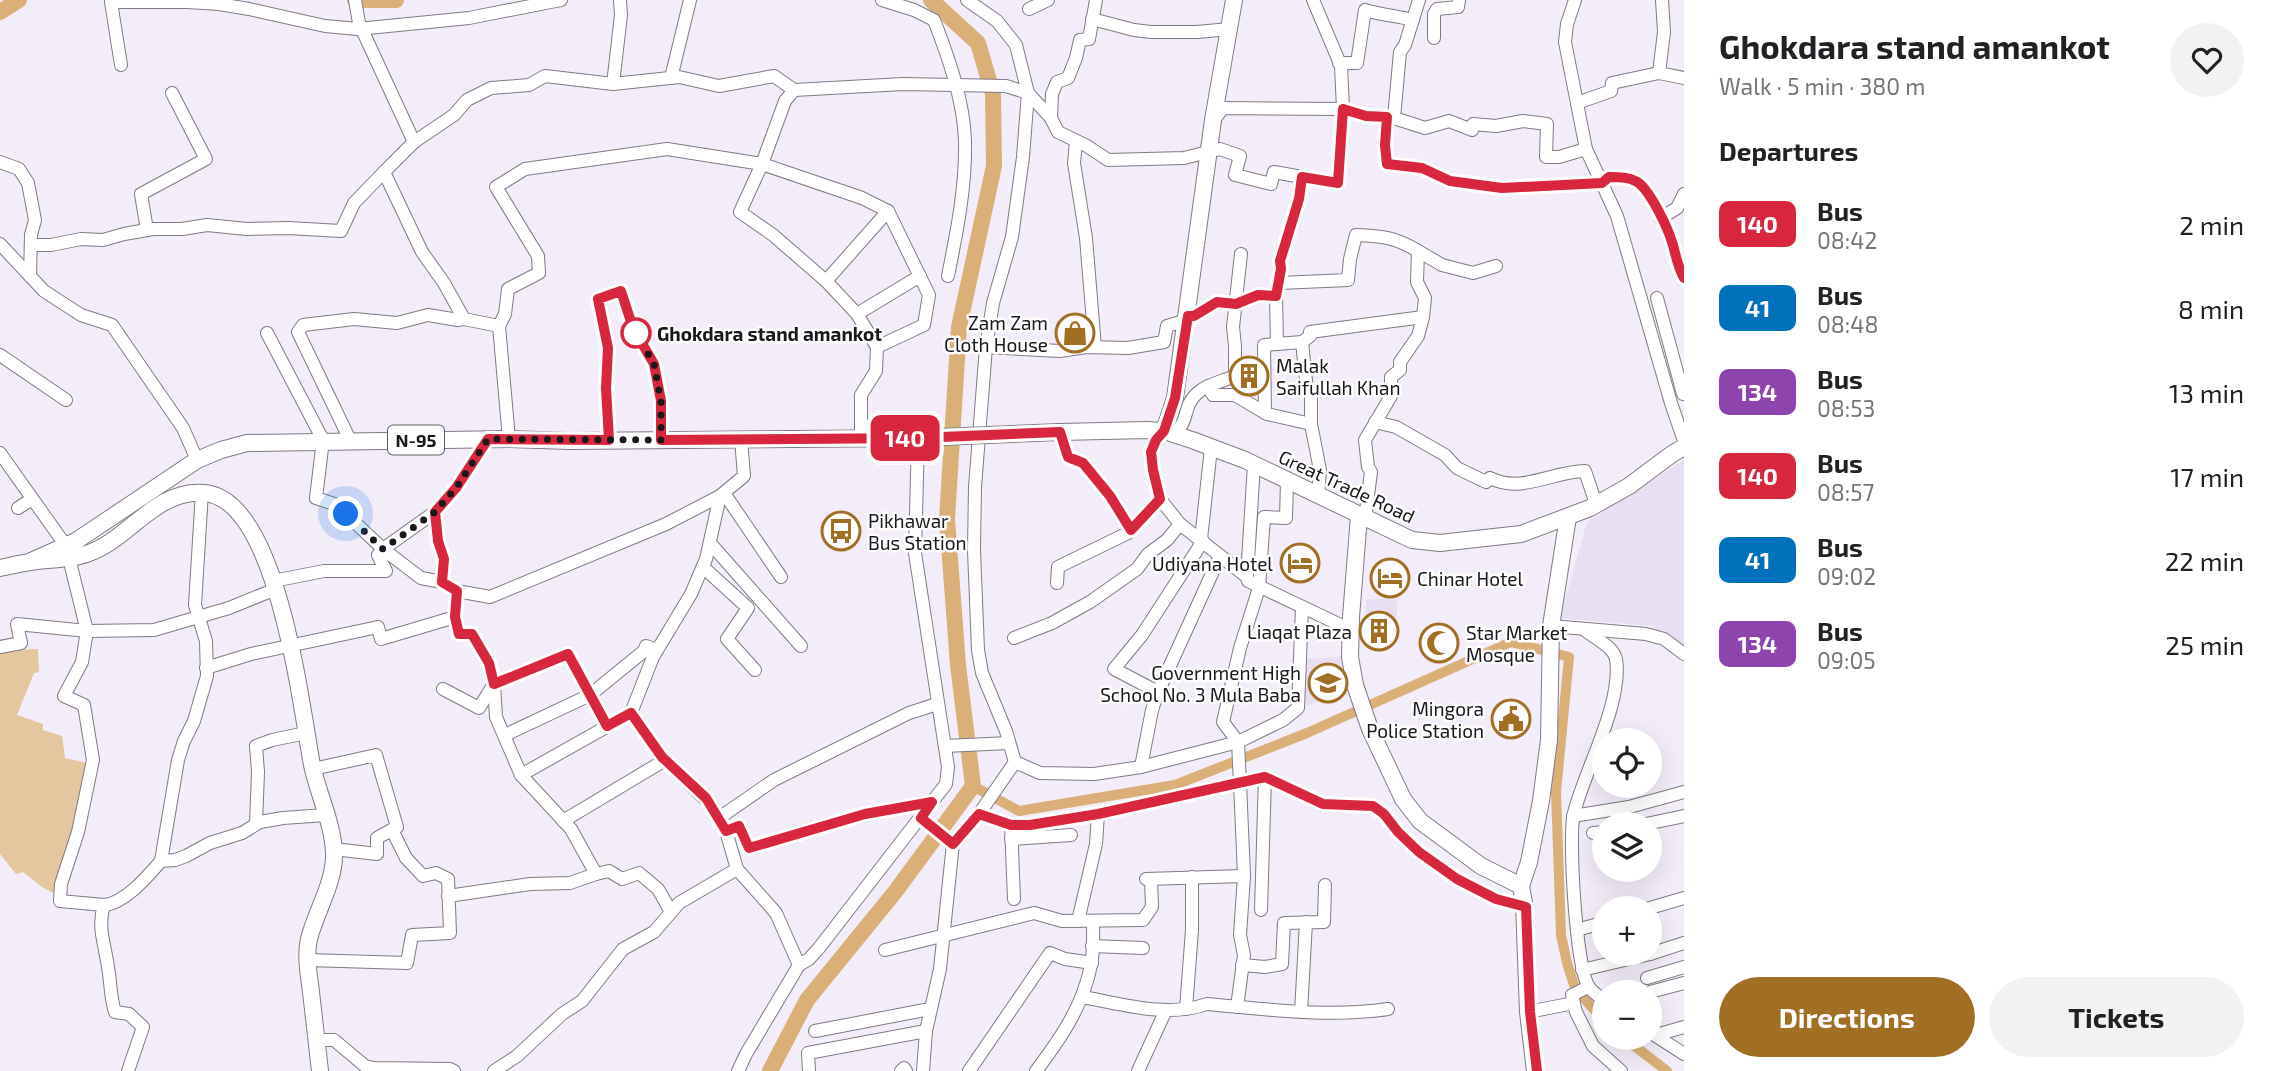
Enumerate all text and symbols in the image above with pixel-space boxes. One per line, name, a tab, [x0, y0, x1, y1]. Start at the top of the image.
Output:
button: heart	[2170, 23, 2244, 97]
text: Ghokdara stand amankot	[1719, 26, 2110, 66]
text: Walk · 5 min · 380 m	[1719, 72, 1925, 100]
text: Departures	[1719, 135, 1858, 166]
text: Bus	[1817, 195, 1863, 226]
text: 140	[1737, 209, 1778, 238]
text: 2 min	[2179, 209, 2244, 240]
text: 08:42	[1817, 226, 1877, 254]
text: Bus	[1817, 279, 1863, 310]
text: 41	[1745, 293, 1770, 322]
text: 8 min	[2178, 293, 2244, 324]
text: 08:48	[1817, 310, 1878, 338]
place label: Zam Zam Cloth House	[944, 311, 1048, 356]
shop icon: Zam Zam Cloth House	[1054, 312, 1096, 354]
marker: Ghokdara stand amankot	[621, 318, 651, 348]
place label: Ghokdara stand amankot	[657, 322, 882, 345]
place label: Malak Saifullah Khan	[1276, 354, 1401, 399]
building icon: Malak Saifullah Khan	[1228, 355, 1270, 397]
text: Bus	[1817, 363, 1863, 394]
text: 134	[1738, 377, 1777, 406]
text: 13 min	[2169, 377, 2244, 408]
text: 08:53	[1817, 394, 1875, 422]
line badge: 140	[865, 415, 945, 461]
text: 140	[885, 423, 925, 452]
road number: N-95	[388, 426, 444, 454]
street label: Great Trade Road	[1275, 444, 1419, 528]
text: Bus	[1817, 447, 1863, 478]
text: 140	[1737, 461, 1778, 490]
text: 17 min	[2170, 461, 2244, 492]
text: 08:57	[1817, 478, 1874, 506]
your location	[328, 496, 363, 531]
place label: Pikhawar Bus Station	[868, 509, 967, 554]
bus stop icon: Pikhawar Bus Station	[820, 510, 862, 552]
text: Bus	[1817, 531, 1863, 562]
hotel icon: Udiyana Hotel	[1279, 542, 1321, 584]
text: 41	[1745, 545, 1770, 574]
text: 22 min	[2165, 545, 2244, 576]
place label: Udiyana Hotel	[1152, 552, 1273, 575]
hotel icon: Chinar Hotel	[1369, 557, 1411, 599]
text: 09:02	[1817, 562, 1876, 590]
place label: Chinar Hotel	[1417, 567, 1523, 590]
building icon: Liaqat Plaza	[1358, 610, 1400, 652]
text: Bus	[1817, 615, 1863, 646]
place label: Liaqat Plaza	[1247, 620, 1352, 643]
place label: Star Market Mosque	[1466, 621, 1567, 666]
mosque icon: Star Market Mosque	[1418, 622, 1460, 664]
text: 134	[1738, 629, 1777, 658]
text: 25 min	[2165, 629, 2244, 660]
text: 09:05	[1817, 646, 1876, 674]
place label: Government High School No. 3 Mula Baba	[1100, 661, 1301, 706]
school or university icon: Government High School No. 3 Mula Baba	[1307, 662, 1349, 704]
place label: Mingora Police Station	[1366, 697, 1484, 742]
public building icon: Mingora Police Station	[1490, 698, 1532, 740]
map controls	[1592, 728, 1662, 1050]
button: locate	[1592, 728, 1662, 798]
button: layers	[1592, 812, 1662, 882]
button: +	[1592, 896, 1662, 966]
button: Directions	[1719, 977, 1975, 1057]
button: Tickets	[1989, 977, 2244, 1057]
button: −	[1592, 980, 1662, 1050]

